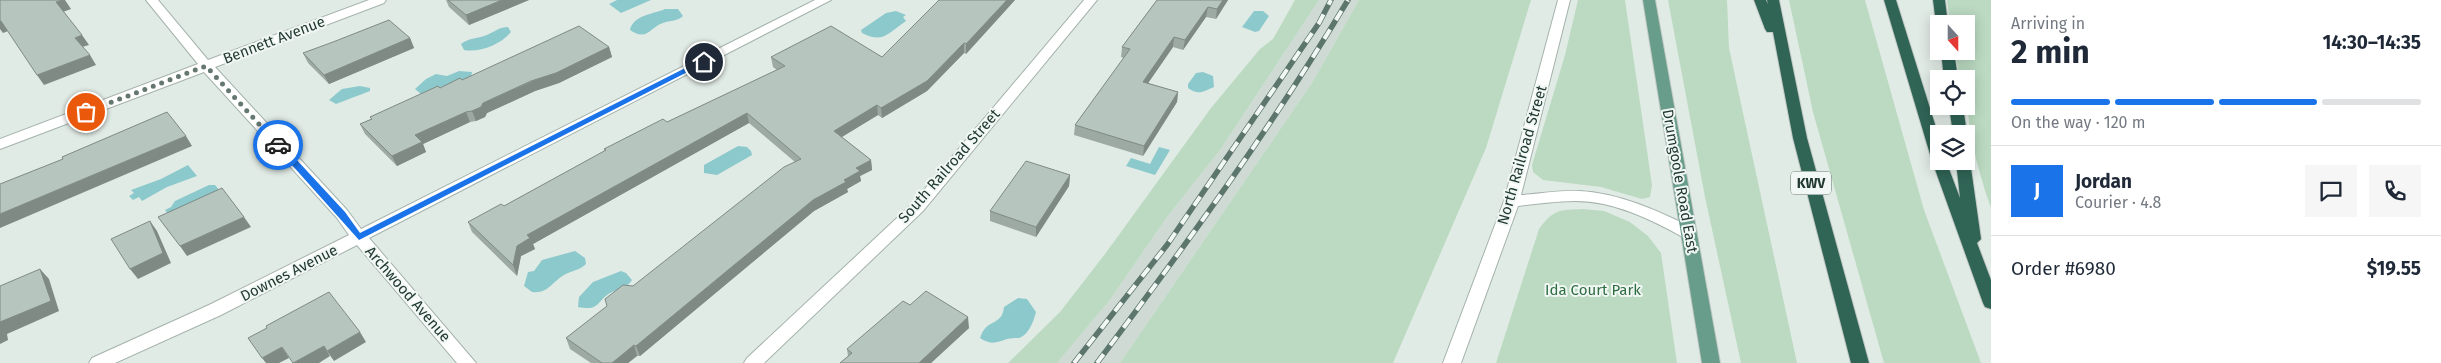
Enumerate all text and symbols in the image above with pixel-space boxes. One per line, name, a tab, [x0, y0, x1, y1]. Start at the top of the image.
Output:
street label: Bennett Avenue	[221, 12, 327, 68]
text: Arriving in	[2011, 14, 2085, 33]
north arrow	[1930, 15, 1975, 60]
map controls	[1930, 15, 1975, 170]
text: 14:30–14:35	[2323, 31, 2421, 54]
text: 2 min	[2011, 33, 2090, 71]
pin	[683, 41, 725, 83]
icon: home	[690, 48, 718, 76]
button: locate	[1930, 70, 1975, 115]
street label: North Railroad Street	[1493, 83, 1551, 227]
pin	[65, 91, 107, 133]
icon: bag	[72, 98, 100, 126]
street label: South Railroad Street	[895, 105, 1004, 227]
street label: Drumgoole Road East	[1659, 108, 1702, 255]
text: On the way · 120 m	[2011, 113, 2145, 132]
courier	[253, 120, 303, 170]
button: layers	[1930, 125, 1975, 170]
icon: car	[264, 131, 292, 159]
button: chat	[2305, 165, 2357, 217]
button: phone	[2369, 165, 2421, 217]
text: Jordan	[2075, 170, 2132, 193]
road number: KWV	[1791, 172, 1831, 194]
text: J	[2034, 179, 2040, 202]
text: Courier · 4.8	[2075, 193, 2161, 212]
street label: Downes Avenue	[237, 241, 341, 305]
street label: Archwood Avenue	[362, 242, 454, 346]
text: Order #6980	[2011, 257, 2116, 280]
text: $19.55	[2367, 257, 2421, 280]
park label: Ida Court Park	[1545, 281, 1641, 299]

